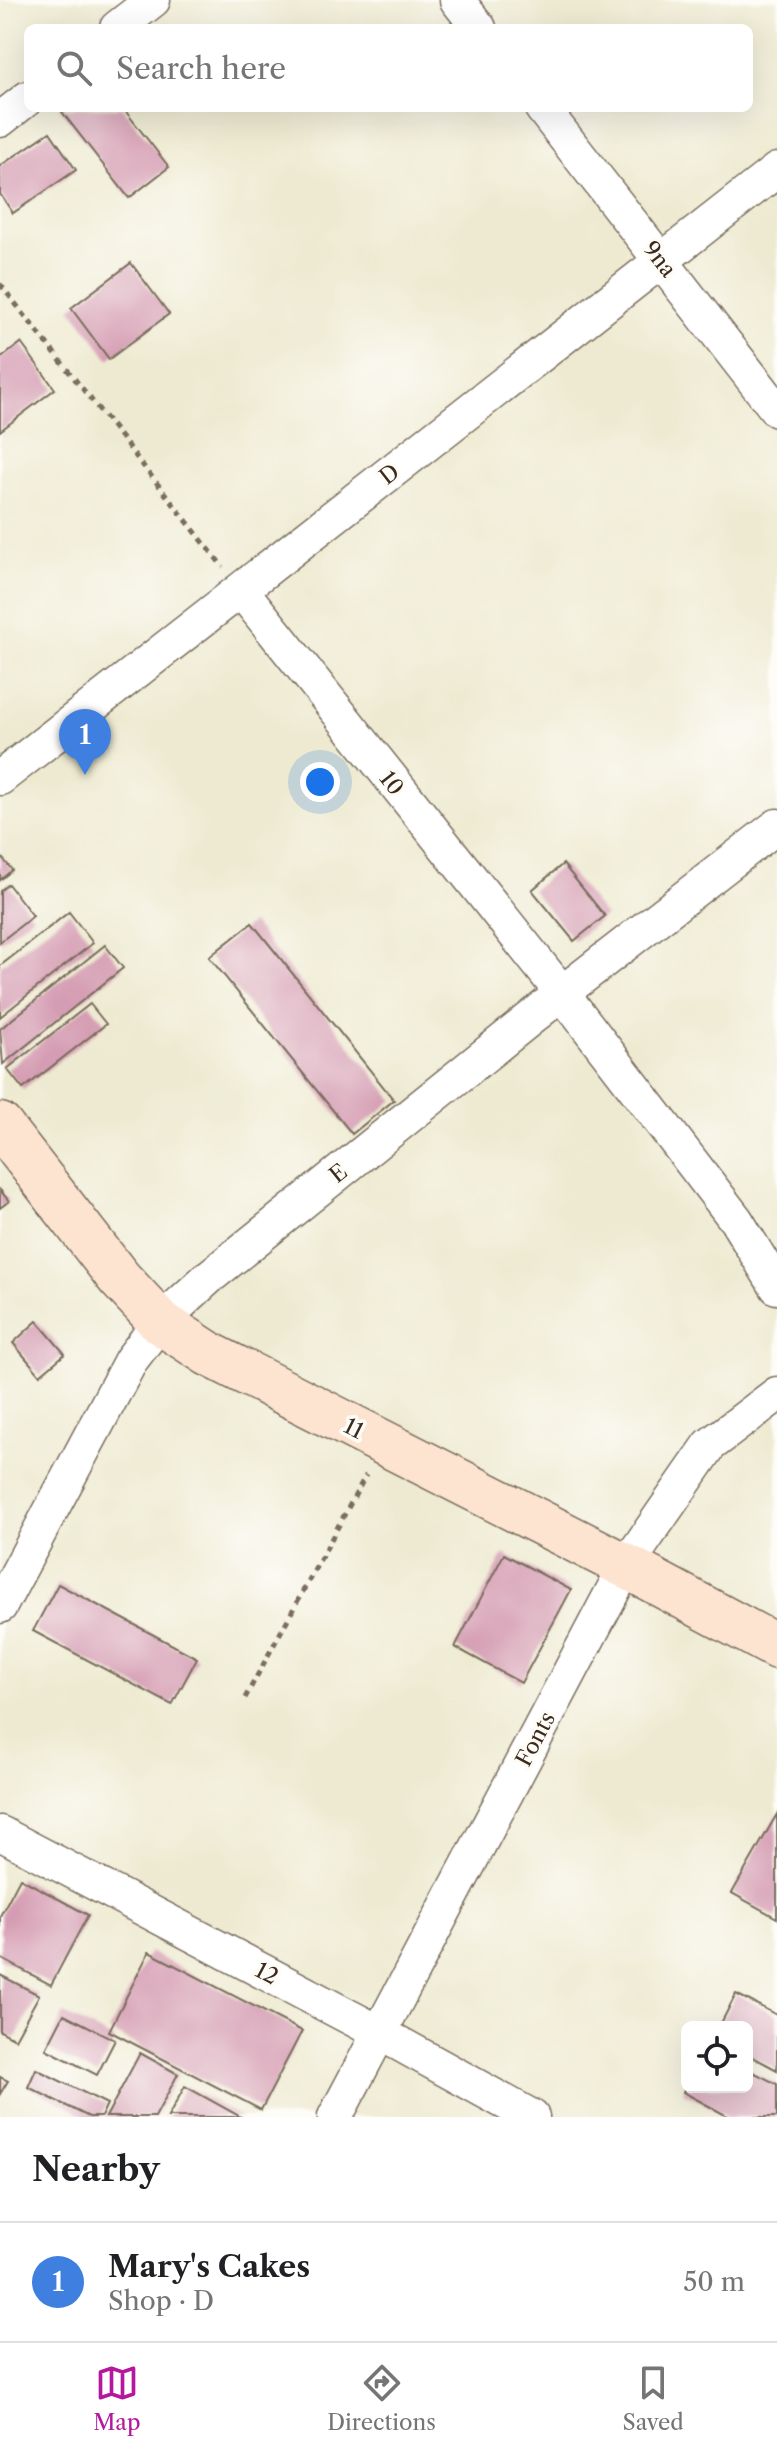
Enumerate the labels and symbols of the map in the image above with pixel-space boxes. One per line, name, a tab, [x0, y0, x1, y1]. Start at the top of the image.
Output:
street label: 9na	[637, 236, 682, 283]
street label: D	[374, 458, 405, 491]
pin: 1	[59, 709, 111, 775]
your location	[300, 762, 340, 802]
street label: 10	[374, 766, 409, 801]
street label: E	[324, 1158, 353, 1189]
street label: 11	[339, 1412, 368, 1445]
street label: Fonts	[510, 1707, 561, 1771]
street label: 12	[251, 1956, 283, 1991]

